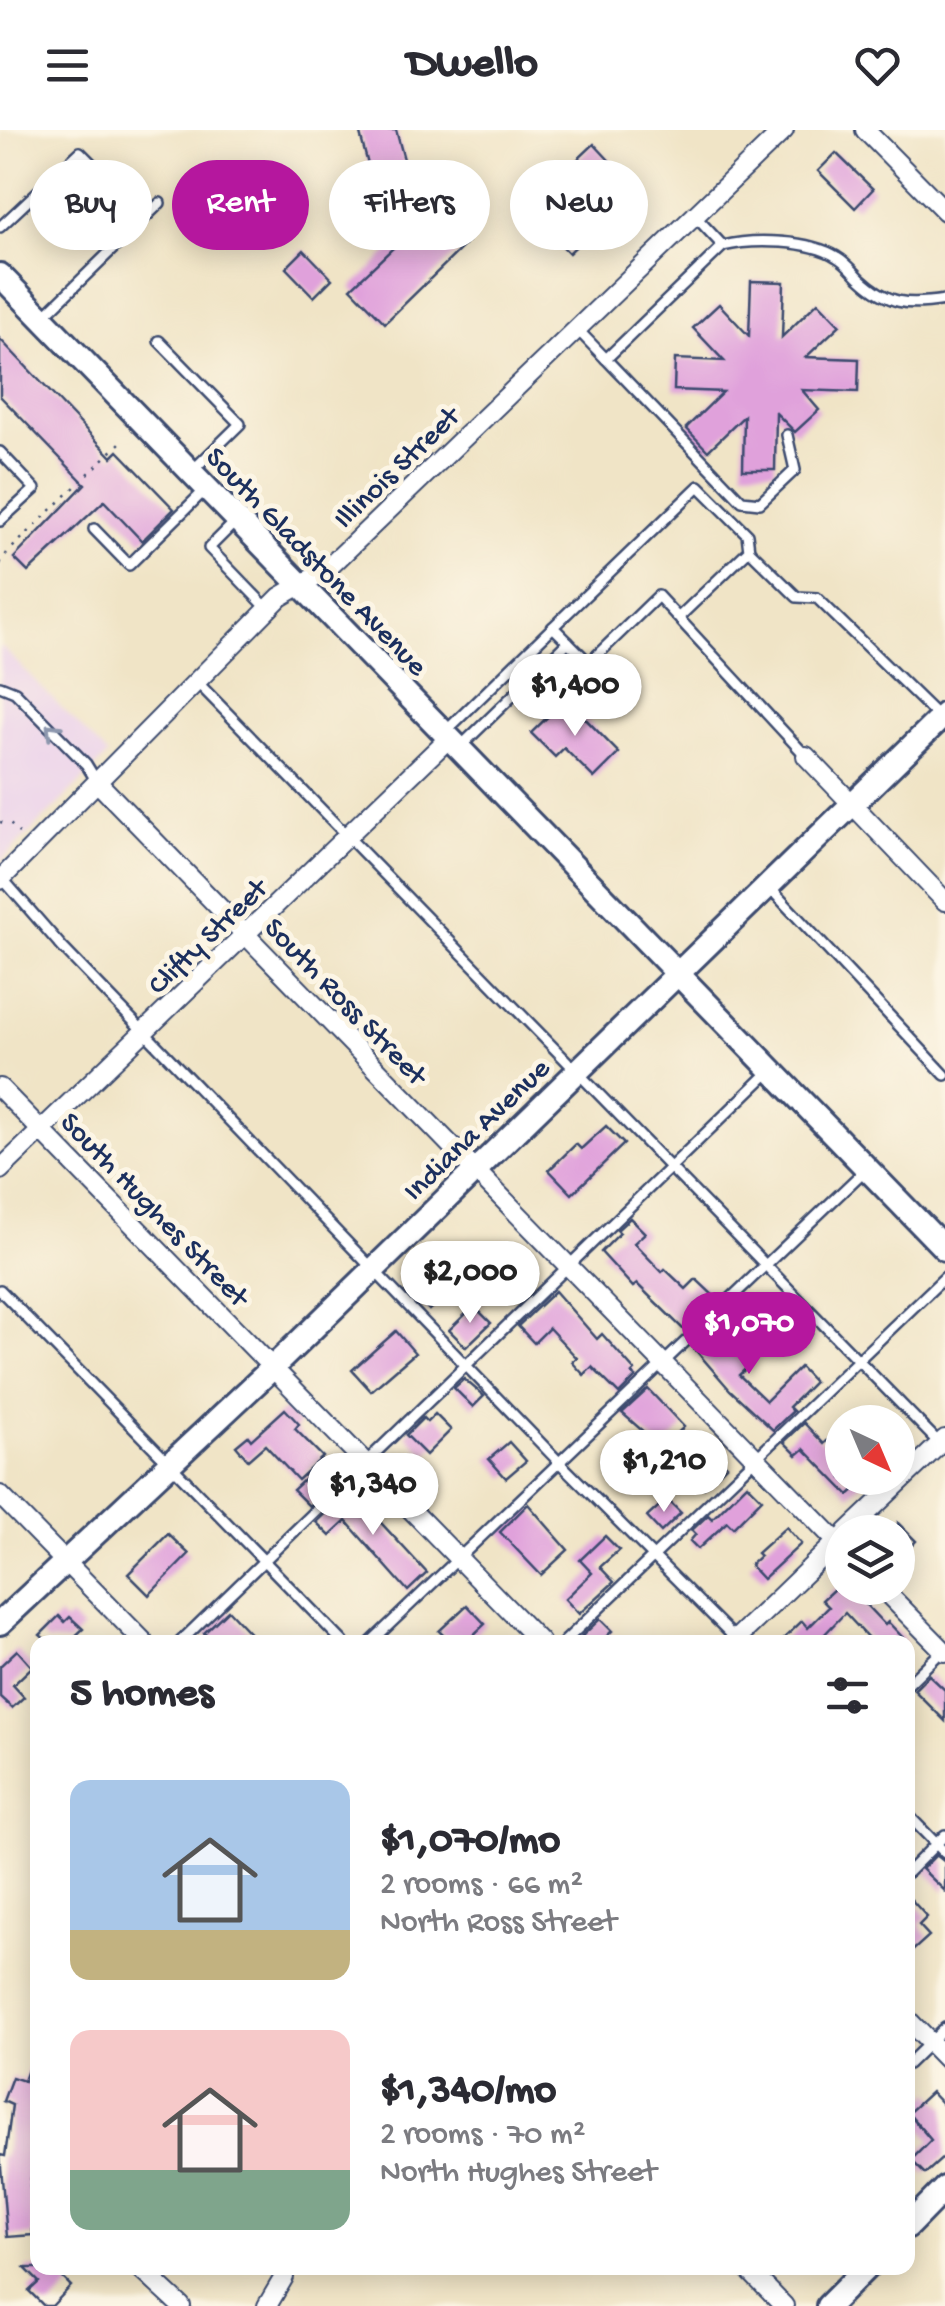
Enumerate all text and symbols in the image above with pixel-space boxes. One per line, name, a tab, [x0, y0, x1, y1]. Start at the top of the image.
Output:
icon: menu	[40, 38, 95, 93]
icon: heart	[850, 38, 905, 93]
text: Dwello	[407, 39, 538, 92]
chip: Buy	[30, 160, 152, 250]
chip: Rent	[172, 160, 309, 250]
chip: Filters	[329, 160, 490, 250]
chip: New	[510, 160, 648, 250]
street label: Illinois Street	[328, 399, 470, 538]
street label: South Gladstone Avenue	[196, 441, 434, 685]
pin: $1,400	[494, 654, 656, 739]
text: $1,400	[531, 667, 619, 705]
one-way arrow	[46, 723, 64, 741]
street label: Clifty Street	[142, 871, 278, 1004]
street label: South Ross Street	[255, 912, 435, 1096]
street label: Indiana Avenue	[397, 1052, 559, 1210]
street label: South Hughes Street	[51, 1107, 257, 1318]
pin: $2,000	[389, 1241, 551, 1326]
text: $2,000	[423, 1254, 517, 1292]
pin: $1,070	[668, 1292, 830, 1377]
text: $1,070	[704, 1305, 794, 1343]
north arrow	[825, 1405, 915, 1495]
map controls	[825, 1405, 915, 1605]
pin: $1,210	[583, 1430, 745, 1515]
text: $1,210	[622, 1443, 706, 1481]
pin: $1,340	[292, 1453, 454, 1538]
text: $1,340	[329, 1466, 417, 1504]
button: layers	[825, 1515, 915, 1605]
icon: filters	[820, 1668, 875, 1723]
text: 5 homes	[70, 1671, 213, 1720]
text: $1,070/mo	[380, 1818, 560, 1867]
icon: home	[150, 1820, 270, 1940]
text: 2 rooms · 66 m²	[380, 1867, 583, 1905]
text: North Ross Street	[380, 1905, 617, 1943]
text: $1,340/mo	[380, 2068, 556, 2117]
icon: home	[150, 2070, 270, 2190]
text: 2 rooms · 70 m²	[380, 2117, 585, 2155]
text: North Hughes Street	[380, 2155, 657, 2193]

